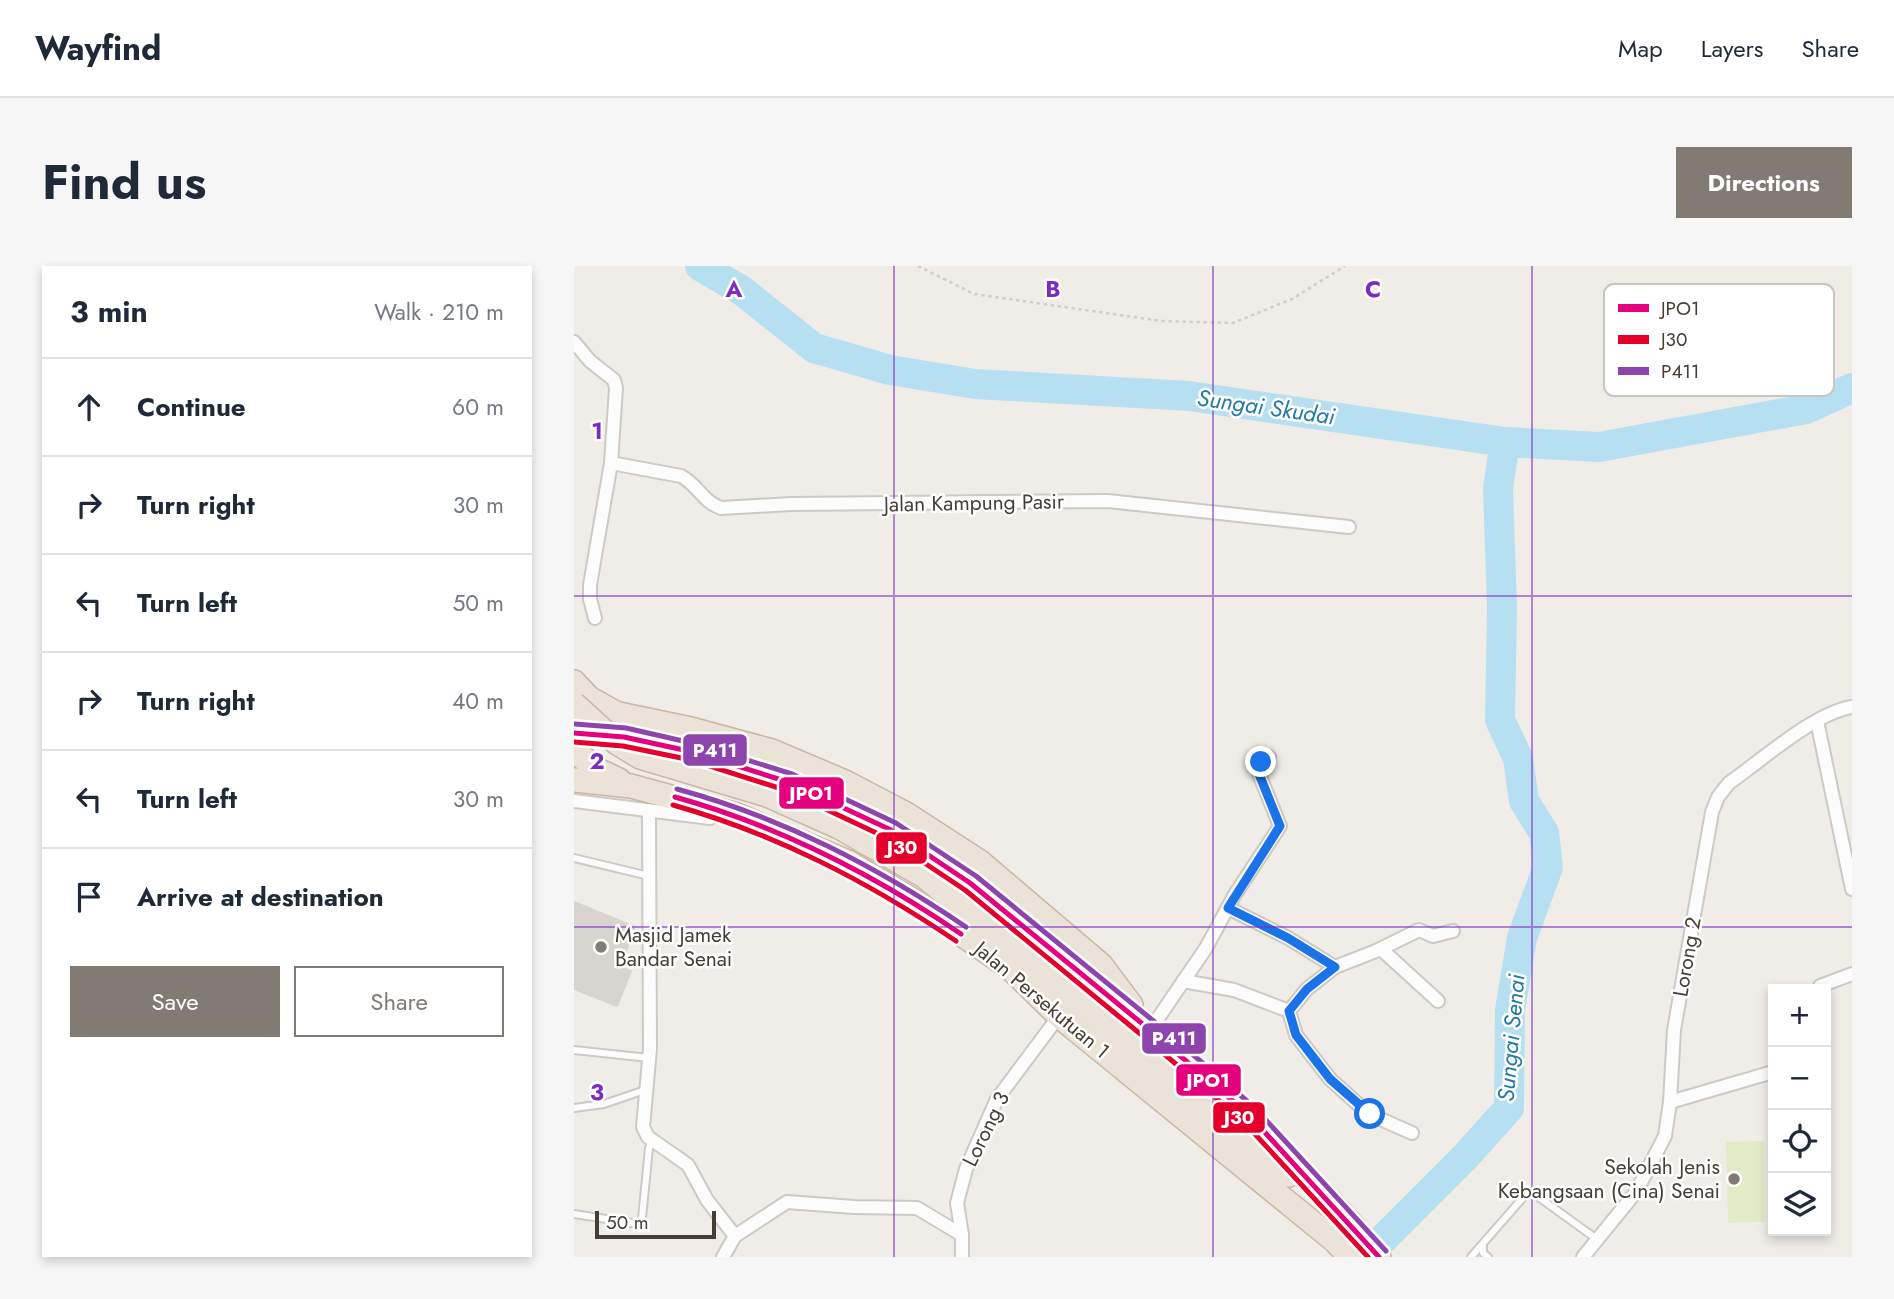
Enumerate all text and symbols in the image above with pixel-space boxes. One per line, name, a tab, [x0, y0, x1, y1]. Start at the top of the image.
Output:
text: Wayfind	[35, 25, 161, 72]
text: Map	[1618, 31, 1663, 66]
text: Layers	[1701, 31, 1763, 66]
text: Share	[1801, 31, 1859, 66]
text: Find us	[42, 147, 206, 217]
button: Directions	[1676, 147, 1852, 218]
text: A	[725, 272, 743, 306]
text: B	[1045, 272, 1061, 306]
text: C	[1365, 272, 1381, 306]
legend	[1604, 284, 1834, 396]
text: 3 min	[70, 290, 148, 333]
text: Walk · 210 m	[374, 295, 504, 329]
text: JPO1	[1658, 295, 1700, 322]
text: J30	[1658, 326, 1687, 353]
text: P411	[1661, 358, 1700, 385]
water label: Sungai Skudai	[1195, 381, 1338, 434]
icon: ahead	[70, 388, 108, 426]
text: Continue	[137, 388, 246, 426]
text: 60 m	[452, 390, 504, 424]
text: 1	[591, 414, 603, 448]
icon: right	[70, 486, 108, 524]
text: Turn right	[137, 486, 255, 524]
street label: Jalan Kampung Pasir	[881, 486, 1065, 520]
text: 30 m	[453, 488, 504, 522]
icon: left	[70, 584, 108, 622]
text: Turn left	[137, 584, 237, 622]
text: 50 m	[452, 586, 504, 620]
icon: right	[70, 682, 108, 720]
text: Turn right	[137, 682, 255, 720]
text: 40 m	[452, 684, 504, 718]
line badge: P411	[682, 733, 748, 767]
text: P411	[693, 737, 737, 764]
text: 2	[589, 744, 605, 778]
route end	[1245, 746, 1276, 777]
line badge: JPO1	[778, 776, 845, 810]
icon: left	[70, 780, 108, 818]
text: Turn left	[137, 780, 237, 818]
text: JPO1	[785, 780, 833, 807]
text: 30 m	[453, 782, 504, 816]
line badge: J30	[875, 831, 928, 865]
text: J30	[883, 834, 917, 861]
icon: arrive	[70, 878, 108, 916]
text: Arrive at destination	[137, 878, 384, 916]
street label: Lorong 2	[1665, 915, 1709, 999]
place label: Masjid Jamek Bandar Senai	[615, 920, 732, 974]
street label: Jalan Persekutuan 1	[965, 932, 1116, 1066]
marker: Masjid Jamek Bandar Senai	[593, 939, 609, 955]
button: Save	[70, 966, 280, 1037]
button: Share	[294, 966, 504, 1037]
water label: Sungai Senai	[1488, 972, 1534, 1103]
map controls	[1768, 984, 1831, 1236]
button: +	[1768, 984, 1831, 1047]
line badge: P411	[1141, 1022, 1207, 1055]
text: P411	[1152, 1025, 1196, 1052]
button: −	[1768, 1047, 1831, 1110]
line badge: JPO1	[1175, 1063, 1242, 1097]
text: JPO1	[1182, 1067, 1230, 1094]
text: 3	[590, 1075, 604, 1109]
street label: Lorong 3	[955, 1086, 1017, 1172]
route start	[1354, 1098, 1385, 1129]
line badge: J30	[1212, 1101, 1266, 1134]
text: J30	[1220, 1104, 1254, 1131]
button: locate	[1768, 1110, 1831, 1173]
place label: Sekolah Jenis Kebangsaan (Cina) Senai	[1498, 1152, 1720, 1206]
marker: Sekolah Jenis Kebangsaan (Cina) Senai	[1726, 1171, 1742, 1187]
button: layers	[1768, 1173, 1831, 1236]
scale bar	[595, 1208, 716, 1240]
text: 50 m	[606, 1209, 649, 1236]

